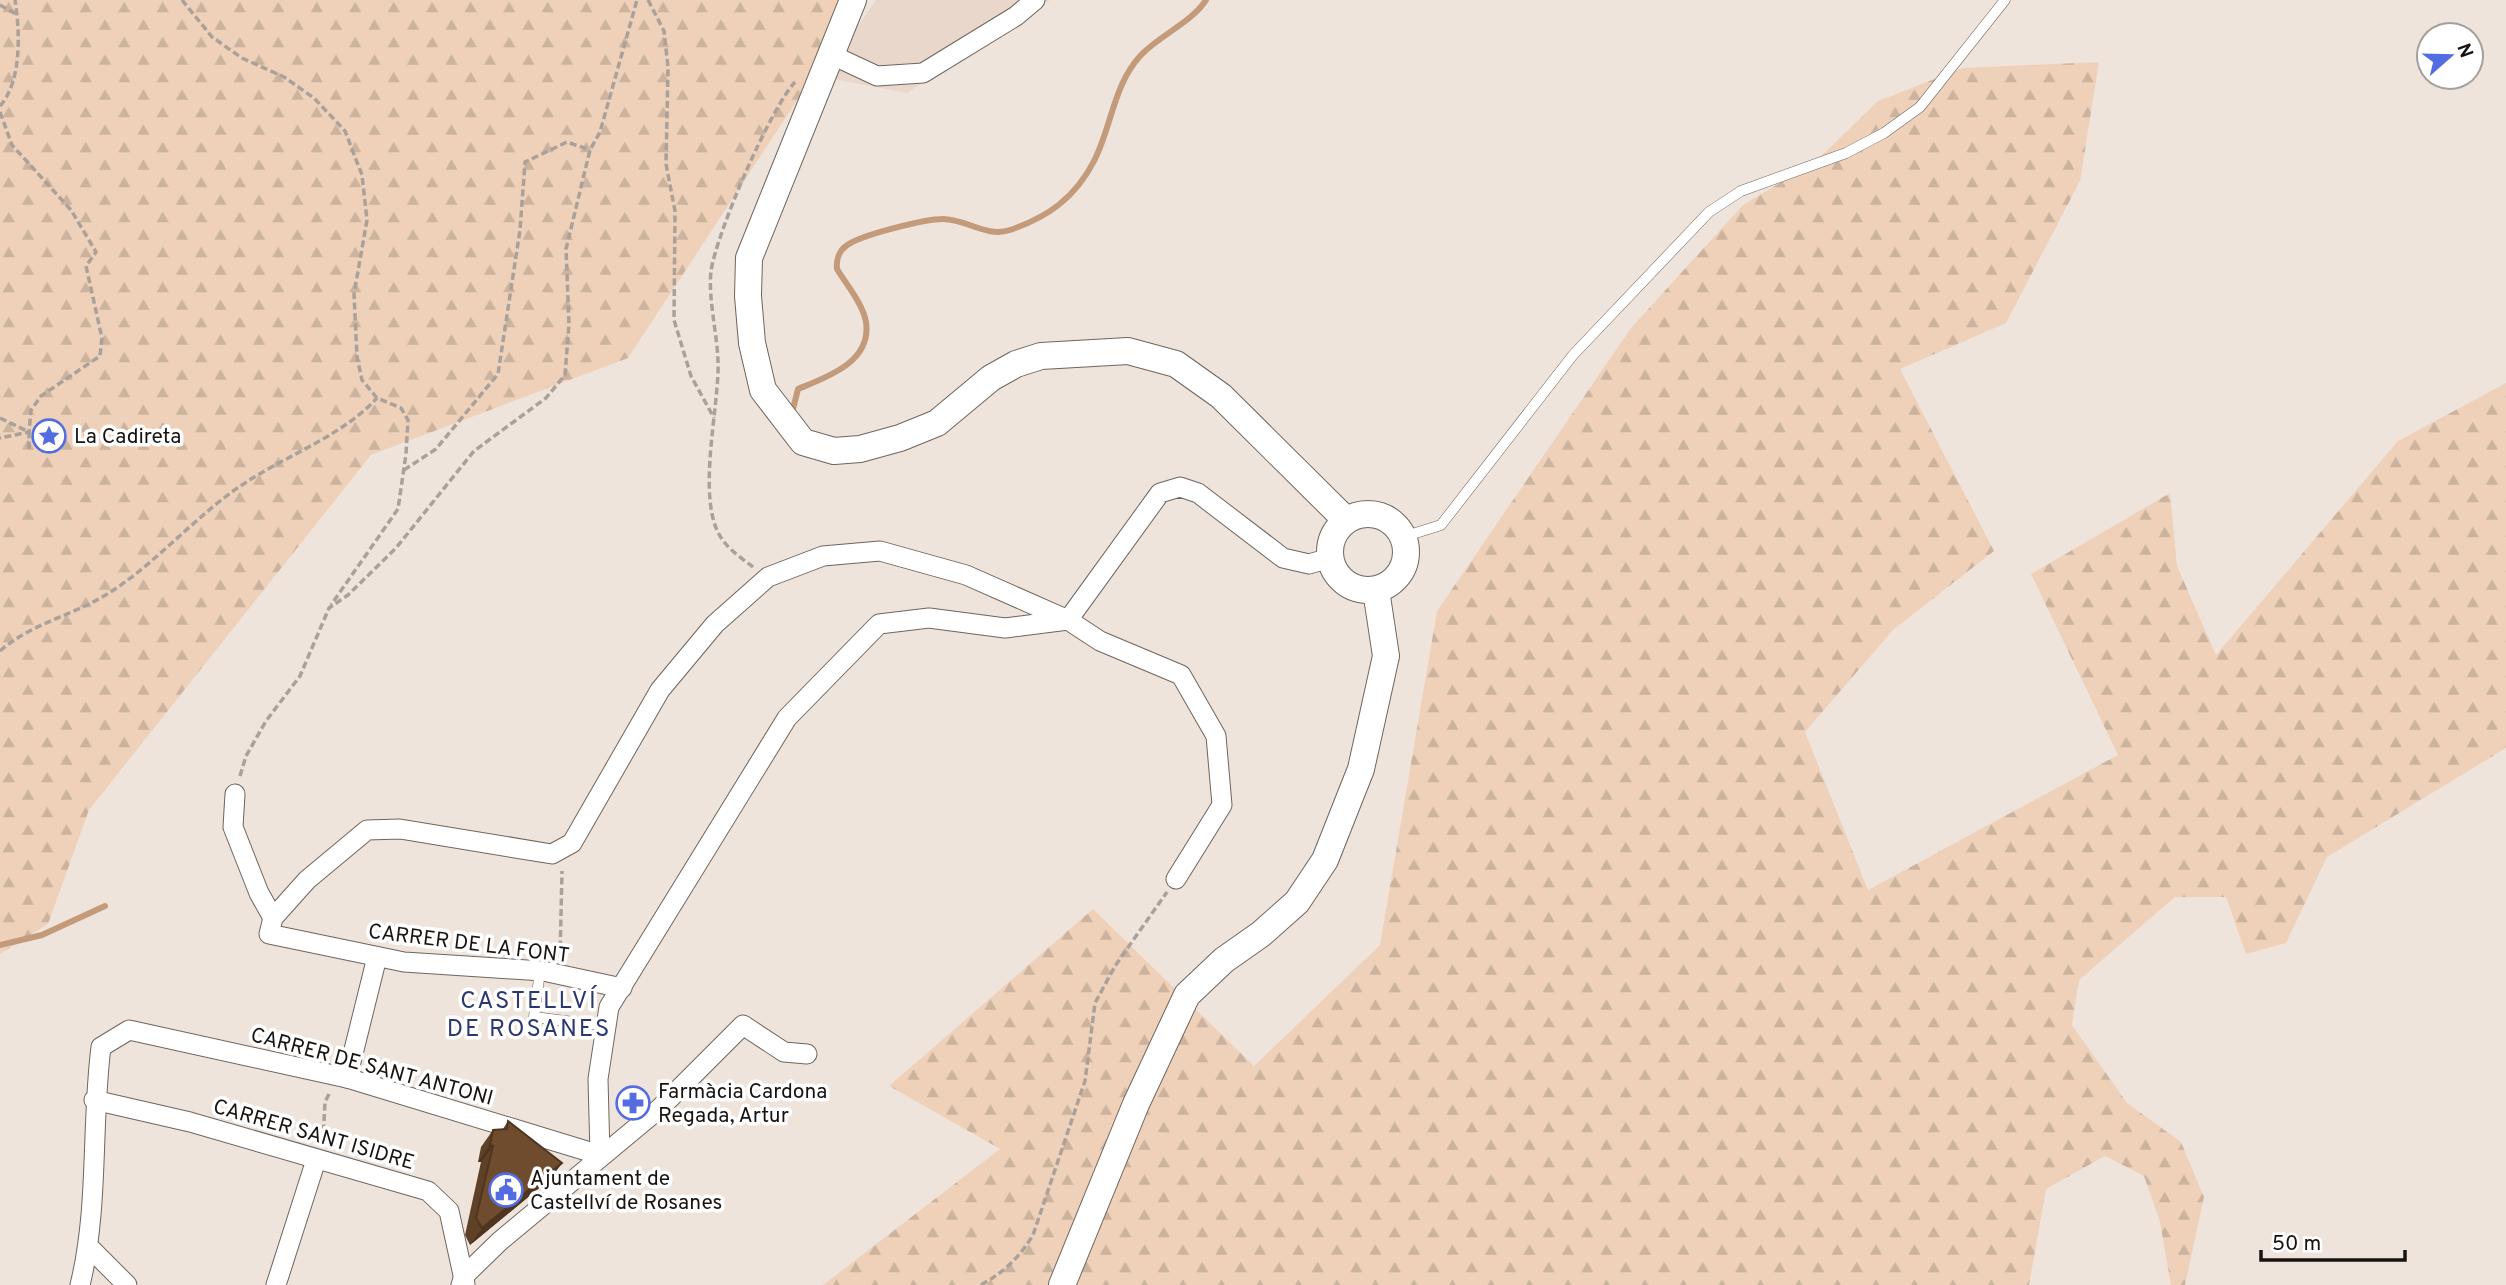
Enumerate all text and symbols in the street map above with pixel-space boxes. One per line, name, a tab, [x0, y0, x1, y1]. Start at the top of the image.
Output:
north arrow	[2415, 21, 2485, 91]
text: N	[2450, 40, 2478, 61]
place icon: La Cadireta	[30, 417, 68, 455]
place label: La Cadireta	[74, 424, 181, 451]
street label: CARRER DE LA FONT	[367, 919, 571, 970]
district label: CASTELLVÍ DE ROSANES	[447, 985, 611, 1045]
street label: CARRER DE SANT ANTONI	[247, 1022, 496, 1113]
place label: Farmàcia Cardona Regada, Artur	[658, 1079, 827, 1130]
pharmacy icon: Farmàcia Cardona Regada, Artur	[614, 1084, 652, 1122]
street label: CARRER SANT ISIDRE	[210, 1094, 417, 1177]
place label: Ajuntament de Castellví de Rosanes	[530, 1166, 722, 1217]
public building icon: Ajuntament de Castellví de Rosanes	[487, 1171, 525, 1209]
scale bar	[2261, 1218, 2404, 1262]
text: 50 m	[2272, 1231, 2321, 1258]

